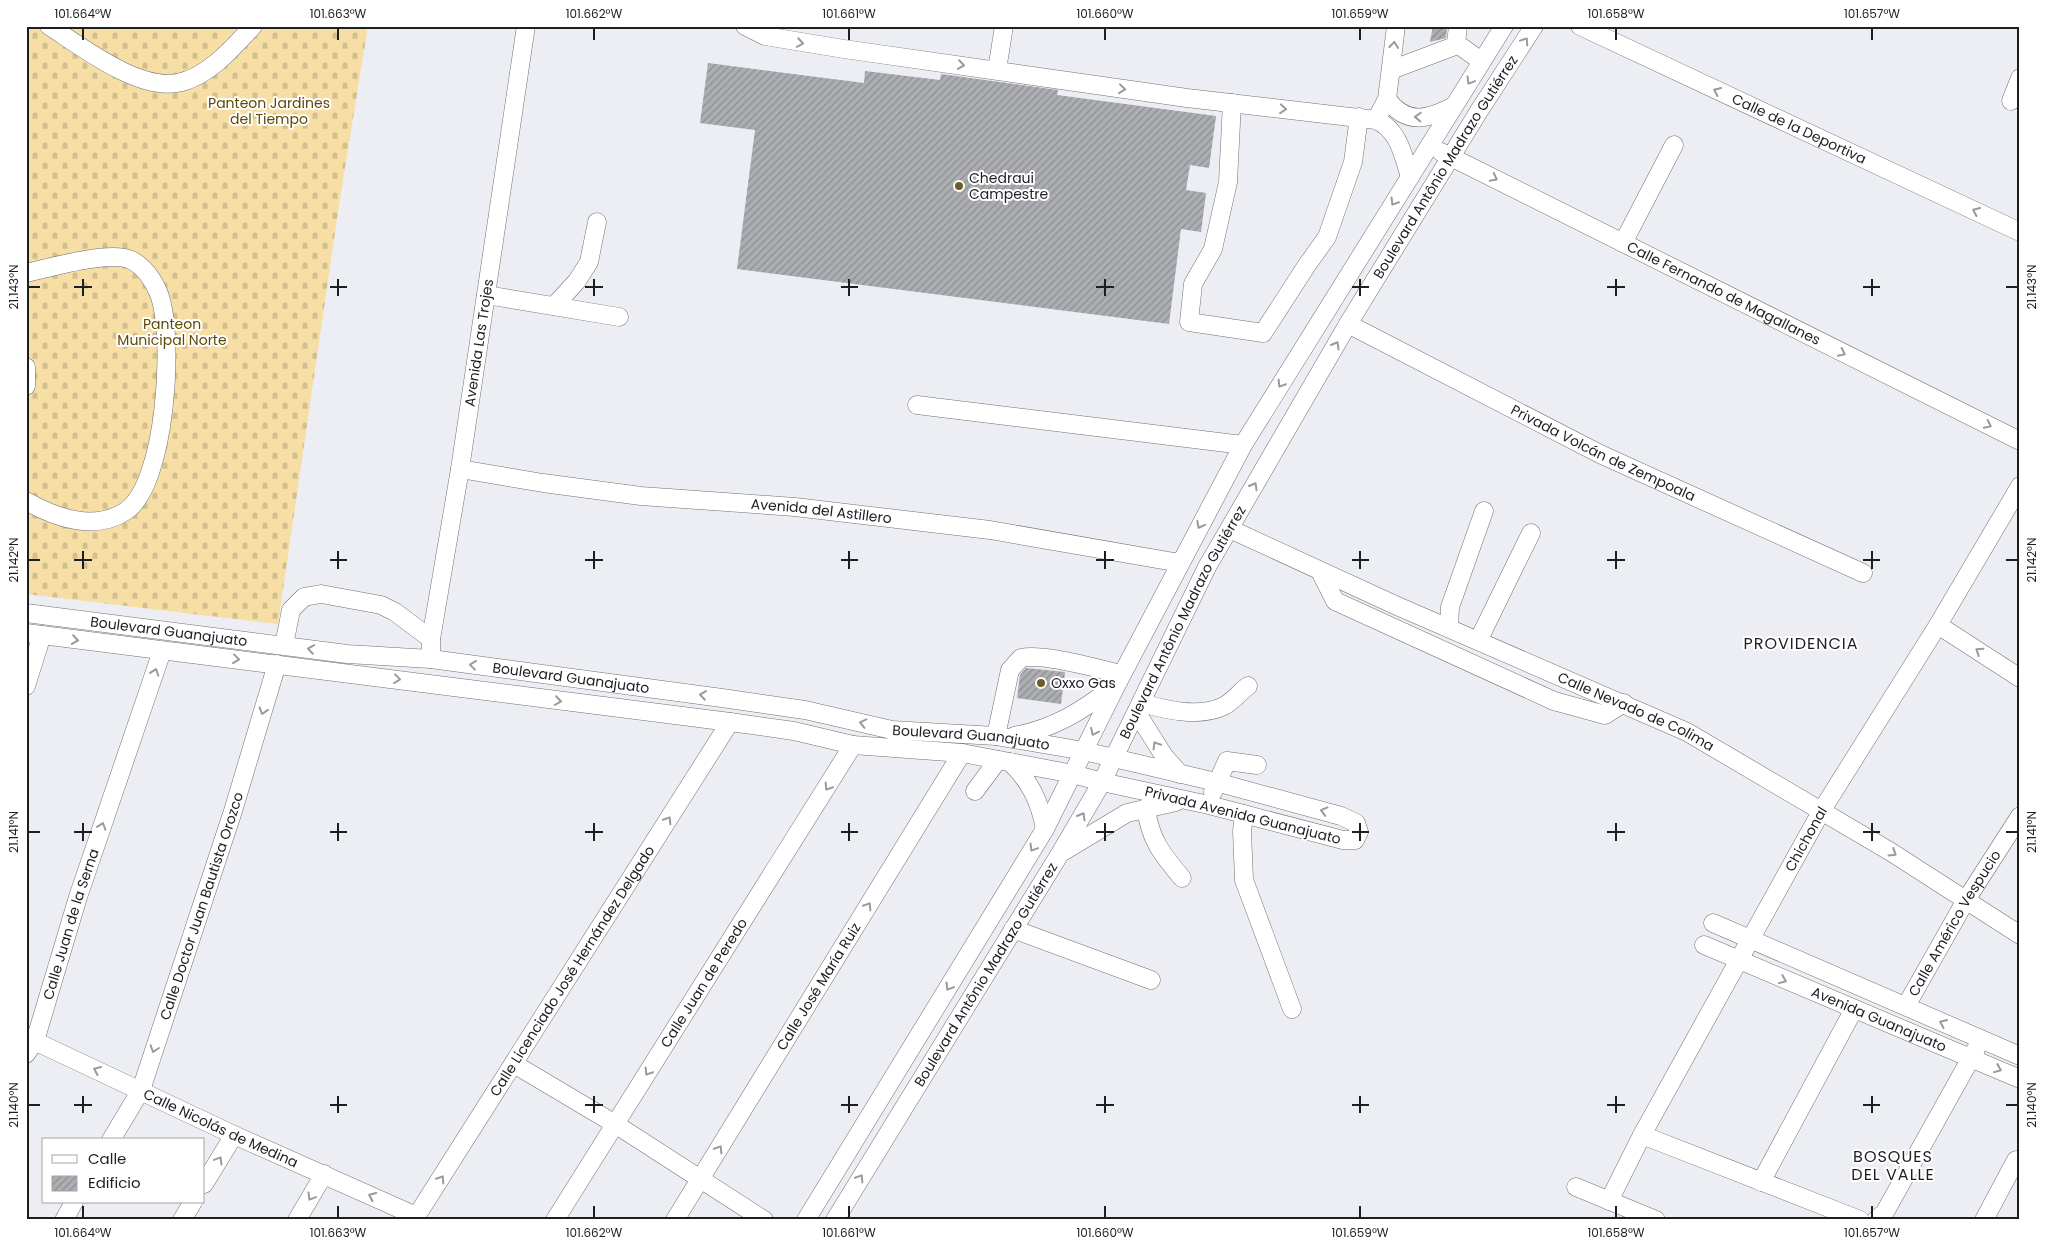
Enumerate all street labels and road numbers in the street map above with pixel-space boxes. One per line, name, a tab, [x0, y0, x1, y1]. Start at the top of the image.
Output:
street label: Boulevard Antônio Madrazo Gutiérrez	[1368, 51, 1522, 282]
street label: Calle de la Deportiva	[1729, 89, 1870, 169]
street label: Calle Fernando de Magallanes	[1624, 236, 1824, 350]
street label: Avenida Las Trojes	[459, 278, 498, 408]
street label: Privada Volcán de Zempoala	[1507, 400, 1699, 506]
street label: Avenida del Astillero	[750, 494, 893, 528]
street label: Boulevard Antônio Madrazo Gutiérrez	[1115, 502, 1251, 742]
street label: Boulevard Guanajuato	[89, 611, 249, 651]
street label: Boulevard Guanajuato	[491, 657, 651, 698]
street label: Calle Nevado de Colima	[1554, 667, 1718, 756]
street label: Boulevard Guanajuato	[892, 720, 1051, 755]
street label: Privada Avenida Guanajuato	[1143, 781, 1343, 849]
street label: Calle Doctor Juan Bautista Orozco	[155, 790, 248, 1023]
street label: Chichonal	[1780, 803, 1832, 875]
street label: Calle Licenciado José Hernández Delgado	[485, 842, 659, 1100]
street label: Calle Juan de la Serna	[38, 846, 104, 1002]
street label: Calle Américo Vespucio	[1903, 846, 2006, 1000]
street label: Boulevard Antônio Madrazo Gutiérrez	[909, 859, 1062, 1090]
street label: Calle Juan de Peredo	[656, 914, 752, 1051]
street label: Calle José María Ruiz	[772, 919, 865, 1054]
street label: Avenida Guanajuato	[1808, 982, 1950, 1057]
street label: Calle Nicolás de Medina	[140, 1084, 301, 1172]

